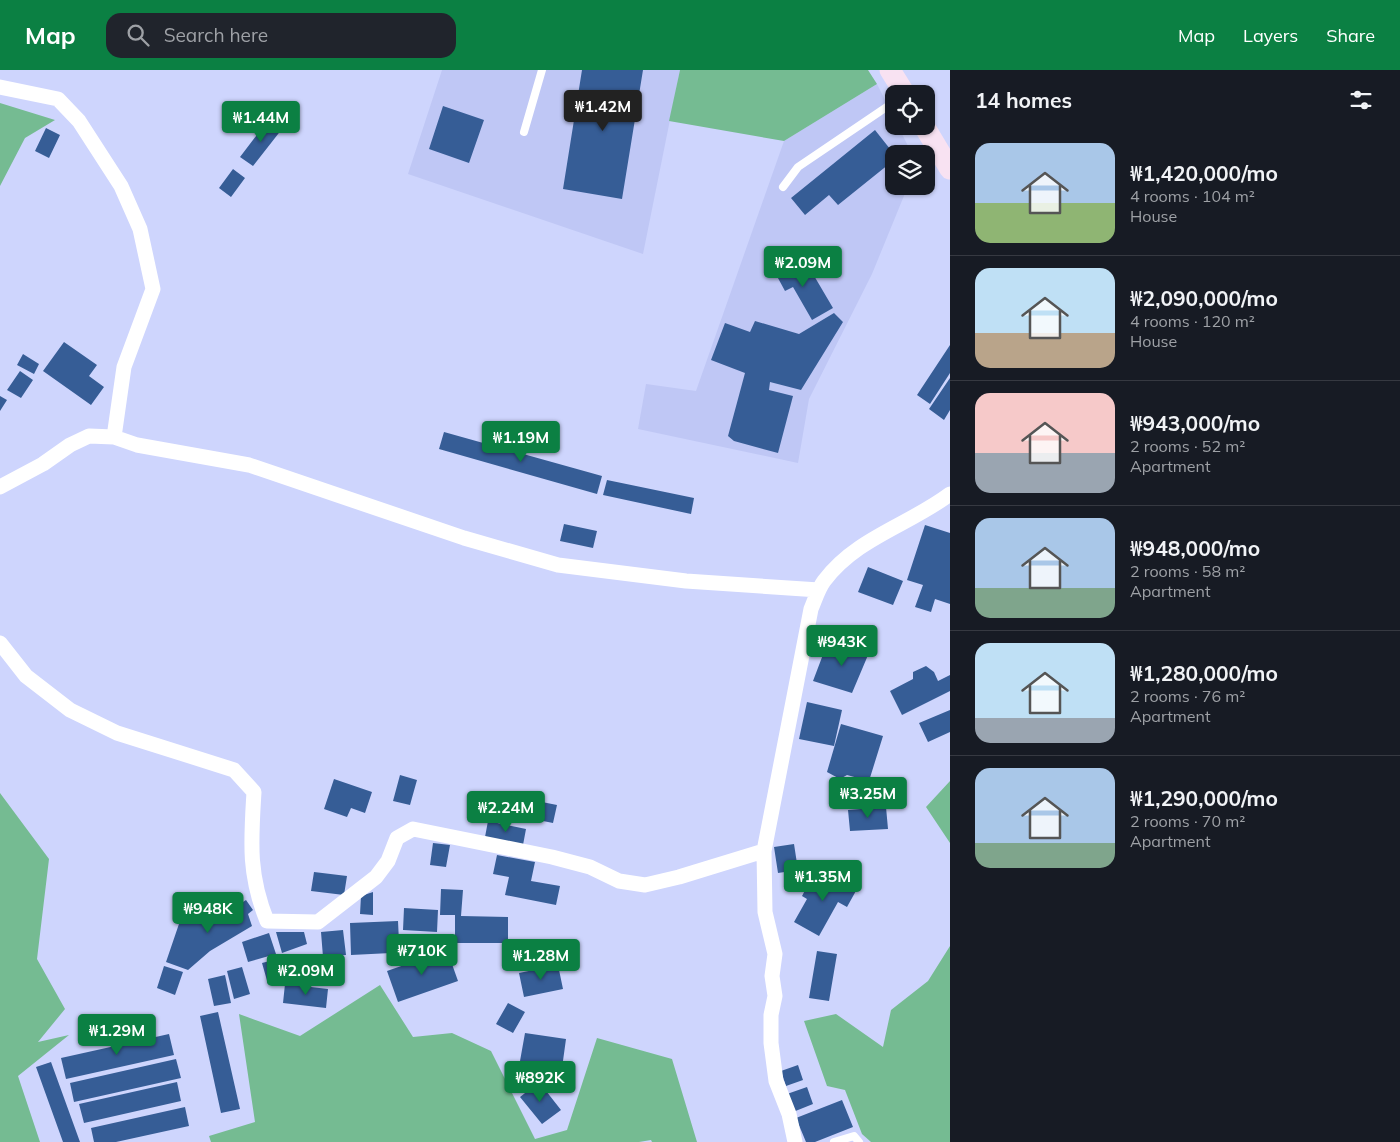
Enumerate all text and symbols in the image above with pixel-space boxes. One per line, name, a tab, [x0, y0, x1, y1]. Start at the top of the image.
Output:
search box	[106, 13, 456, 58]
text: Map	[25, 20, 76, 50]
icon: search	[124, 21, 152, 49]
text: Search here	[164, 23, 268, 47]
text: Map	[1178, 24, 1215, 47]
text: Layers	[1243, 24, 1298, 47]
text: Share	[1326, 24, 1375, 47]
map controls	[885, 85, 935, 195]
button: locate	[885, 85, 935, 135]
icon: filters	[1347, 86, 1375, 114]
text: 14 homes	[975, 87, 1072, 113]
pin: ₩1.42M	[562, 90, 644, 132]
text: ₩1.42M	[575, 96, 631, 116]
pin: ₩1.44M	[220, 100, 302, 143]
text: ₩1.44M	[233, 107, 289, 127]
button: layers	[885, 145, 935, 195]
text: ₩1,420,000/mo	[1130, 160, 1278, 186]
icon: home	[1015, 163, 1075, 223]
text: 4 rooms · 104 m²	[1130, 186, 1255, 206]
text: House	[1130, 206, 1177, 226]
pin: ₩2.09M	[762, 246, 844, 288]
text: ₩2.09M	[775, 252, 831, 272]
text: ₩2,090,000/mo	[1130, 285, 1278, 311]
icon: home	[1015, 288, 1075, 348]
text: 4 rooms · 120 m²	[1130, 311, 1255, 331]
text: House	[1130, 331, 1177, 351]
text: ₩943,000/mo	[1130, 410, 1260, 436]
icon: home	[1015, 413, 1075, 473]
pin: ₩1.19M	[480, 420, 562, 463]
text: ₩1.19M	[493, 427, 549, 447]
text: 2 rooms · 52 m²	[1130, 436, 1245, 456]
text: Apartment	[1130, 456, 1211, 476]
text: ₩948,000/mo	[1130, 535, 1260, 561]
icon: home	[1015, 538, 1075, 598]
text: 2 rooms · 58 m²	[1130, 561, 1245, 581]
text: Apartment	[1130, 581, 1211, 601]
pin: ₩943K	[807, 624, 877, 667]
text: ₩943K	[817, 631, 867, 651]
text: ₩1,280,000/mo	[1130, 660, 1278, 686]
icon: home	[1015, 663, 1075, 723]
text: 2 rooms · 76 m²	[1130, 686, 1245, 706]
text: Apartment	[1130, 706, 1211, 726]
pin: ₩3.25M	[827, 776, 909, 819]
text: ₩3.25M	[840, 783, 896, 803]
text: ₩1,290,000/mo	[1130, 785, 1278, 811]
icon: home	[1015, 788, 1075, 848]
pin: ₩2.24M	[465, 790, 547, 833]
text: ₩2.24M	[478, 797, 534, 817]
text: 2 rooms · 70 m²	[1130, 811, 1245, 831]
text: Apartment	[1130, 831, 1211, 851]
pin: ₩1.35M	[782, 860, 864, 902]
text: ₩1.35M	[795, 866, 851, 886]
pin: ₩948K	[173, 892, 243, 934]
text: ₩948K	[183, 898, 233, 918]
pin: ₩710K	[387, 934, 457, 976]
pin: ₩1.28M	[500, 938, 582, 981]
text: ₩710K	[397, 940, 447, 960]
text: ₩1.28M	[513, 945, 569, 965]
pin: ₩2.09M	[265, 954, 347, 996]
text: ₩2.09M	[278, 960, 334, 980]
pin: ₩1.29M	[76, 1014, 158, 1056]
text: ₩1.29M	[89, 1020, 145, 1040]
pin: ₩892K	[505, 1060, 575, 1103]
text: ₩892K	[515, 1067, 565, 1087]

